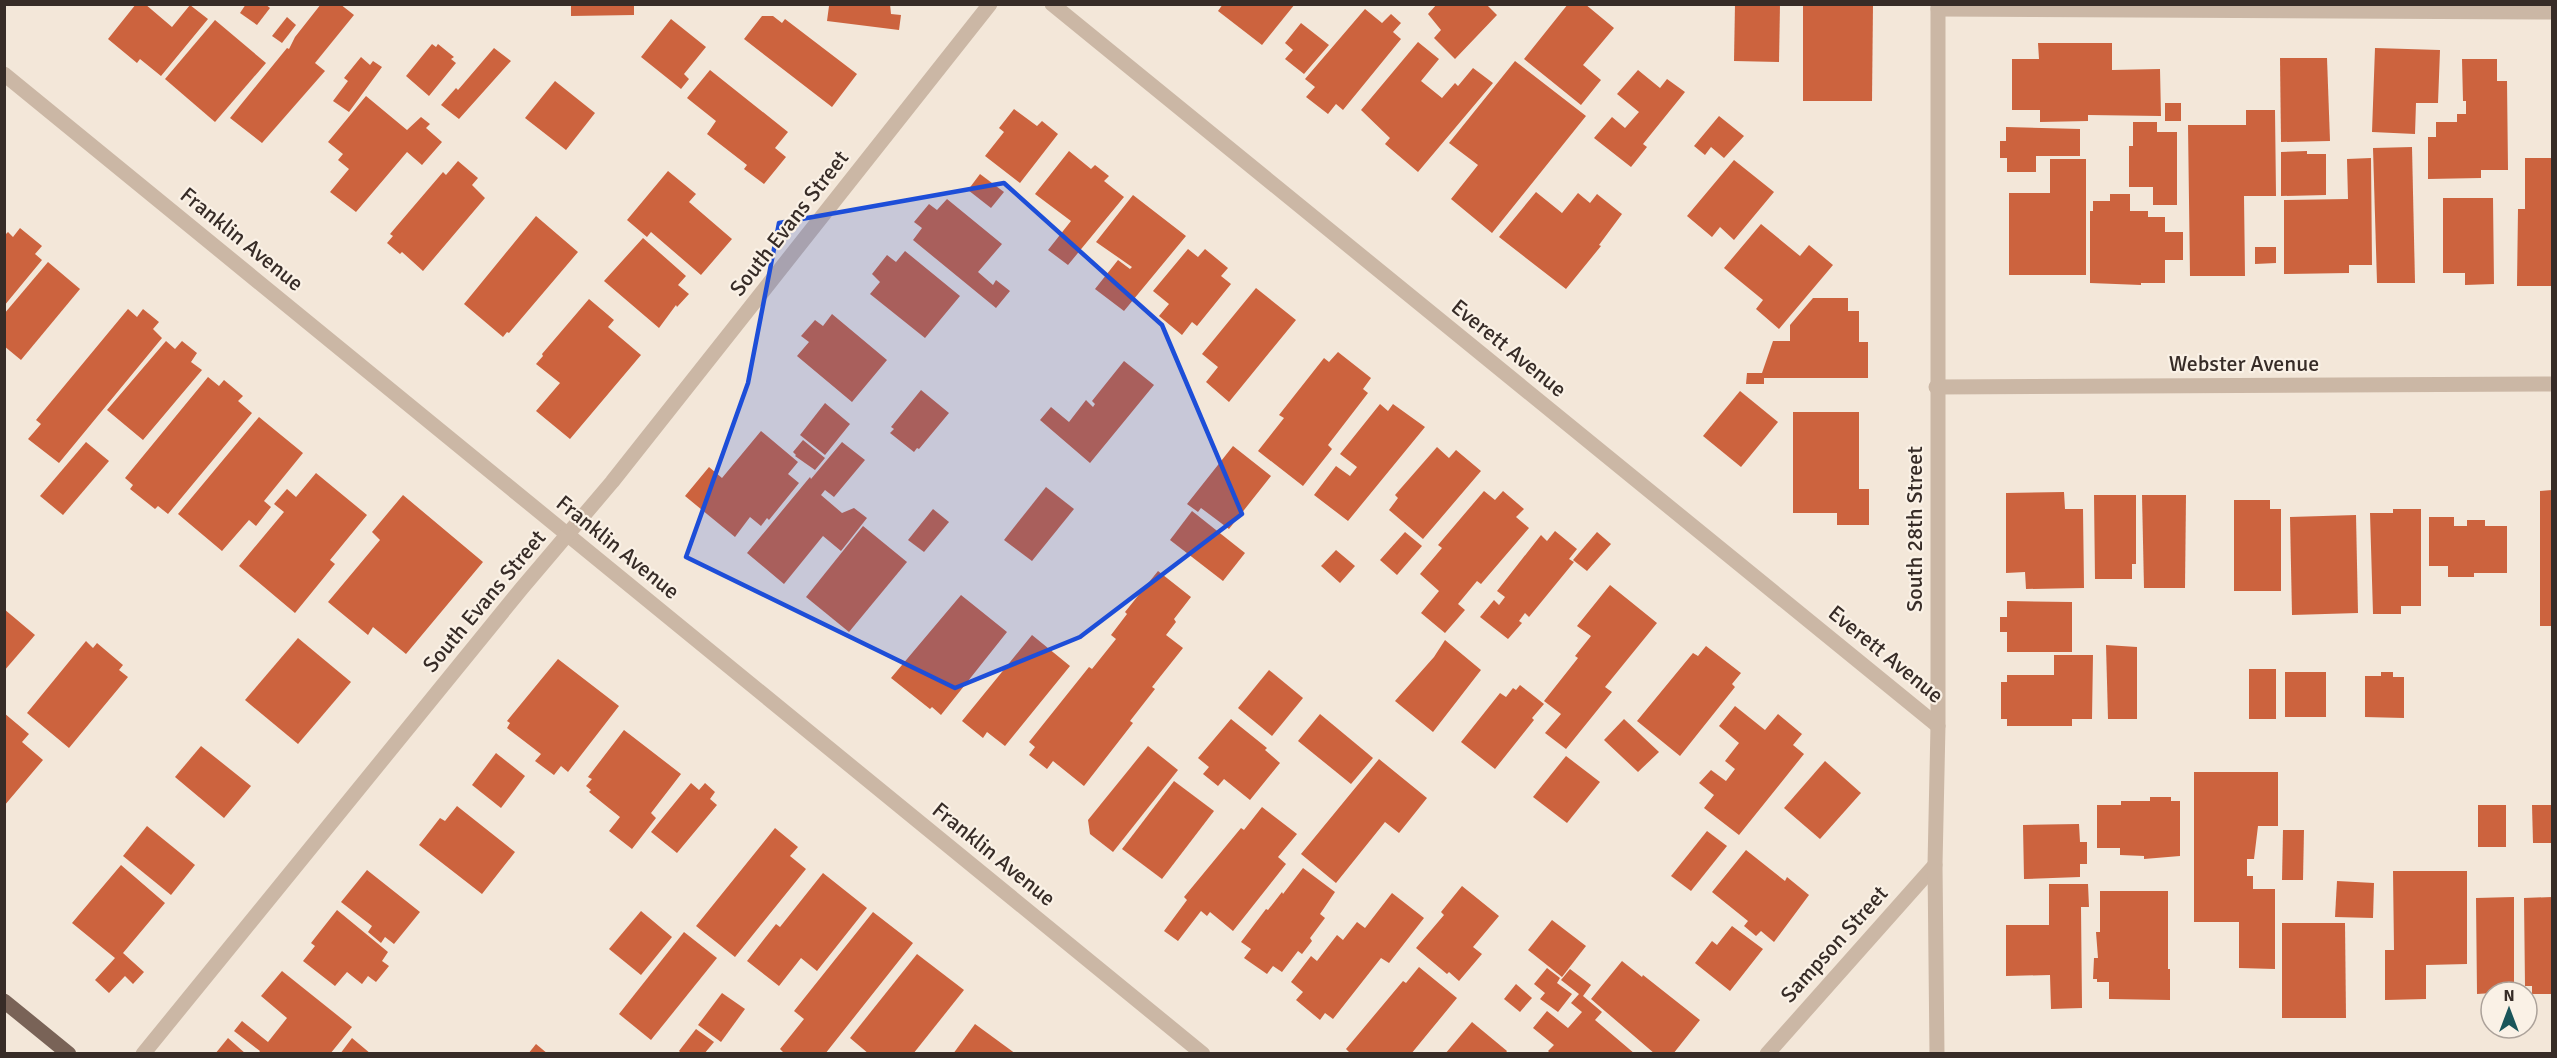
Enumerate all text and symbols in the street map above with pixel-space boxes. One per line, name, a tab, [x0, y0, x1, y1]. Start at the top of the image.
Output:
street label: South Evans Street	[724, 145, 854, 301]
street label: Franklin Avenue	[175, 181, 309, 297]
street label: Everett Avenue	[1446, 293, 1572, 403]
street label: Webster Avenue	[2169, 350, 2319, 377]
street label: South 28th Street	[1901, 446, 1928, 612]
street label: Franklin Avenue	[551, 489, 685, 605]
street label: South Evans Street	[417, 524, 551, 678]
street label: Everett Avenue	[1823, 599, 1949, 709]
street label: Franklin Avenue	[927, 796, 1061, 912]
street label: Sampson Street	[1775, 880, 1894, 1008]
north arrow	[2479, 980, 2539, 1040]
text: N	[2503, 986, 2515, 1006]

